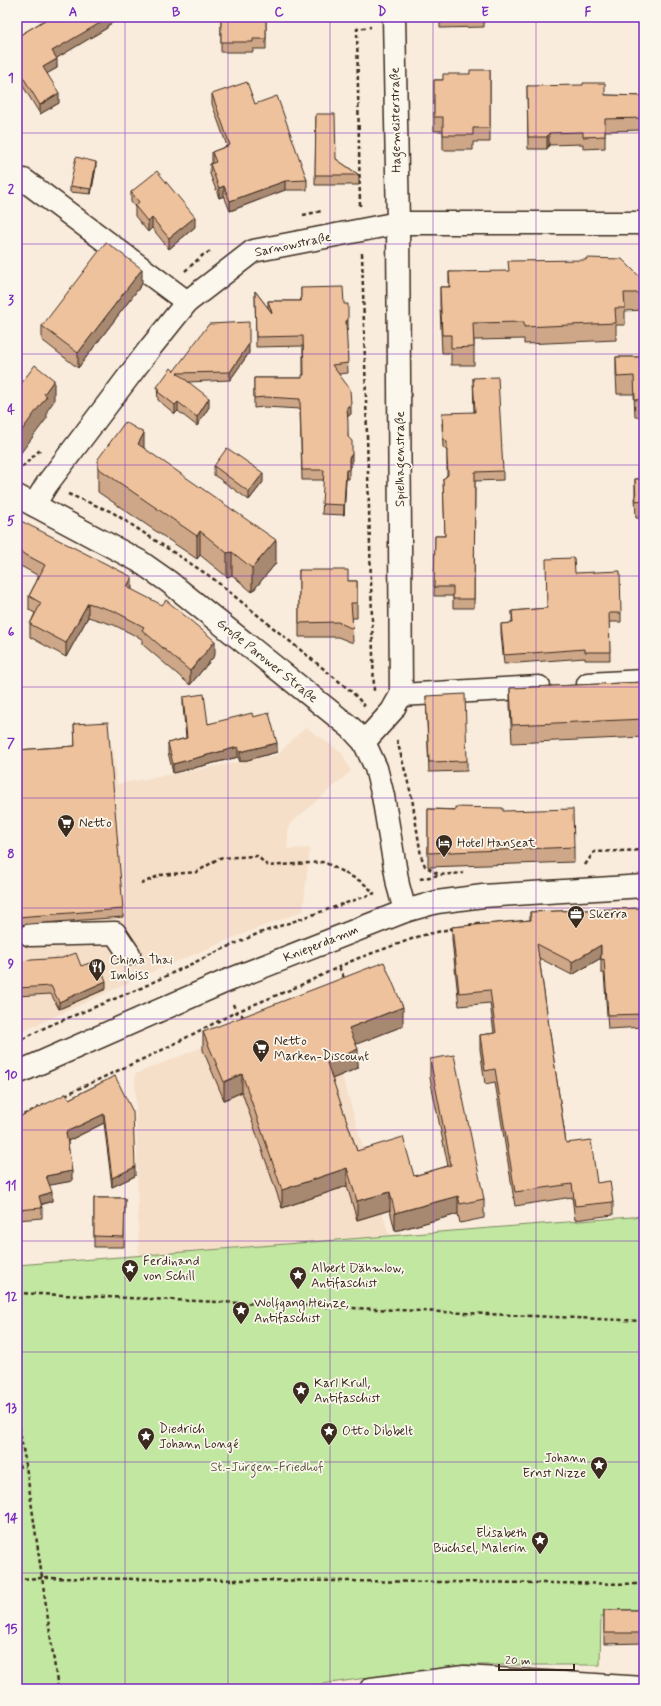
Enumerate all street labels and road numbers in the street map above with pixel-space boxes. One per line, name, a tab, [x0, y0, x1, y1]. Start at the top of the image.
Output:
street label: Hagemeisterstraße	[387, 67, 407, 173]
street label: Sarnowstraße	[253, 229, 333, 261]
street label: Spielhagenstraße	[392, 411, 411, 507]
street label: Große Parower Straße	[213, 615, 321, 707]
street label: Knieperdamm	[281, 921, 361, 967]

